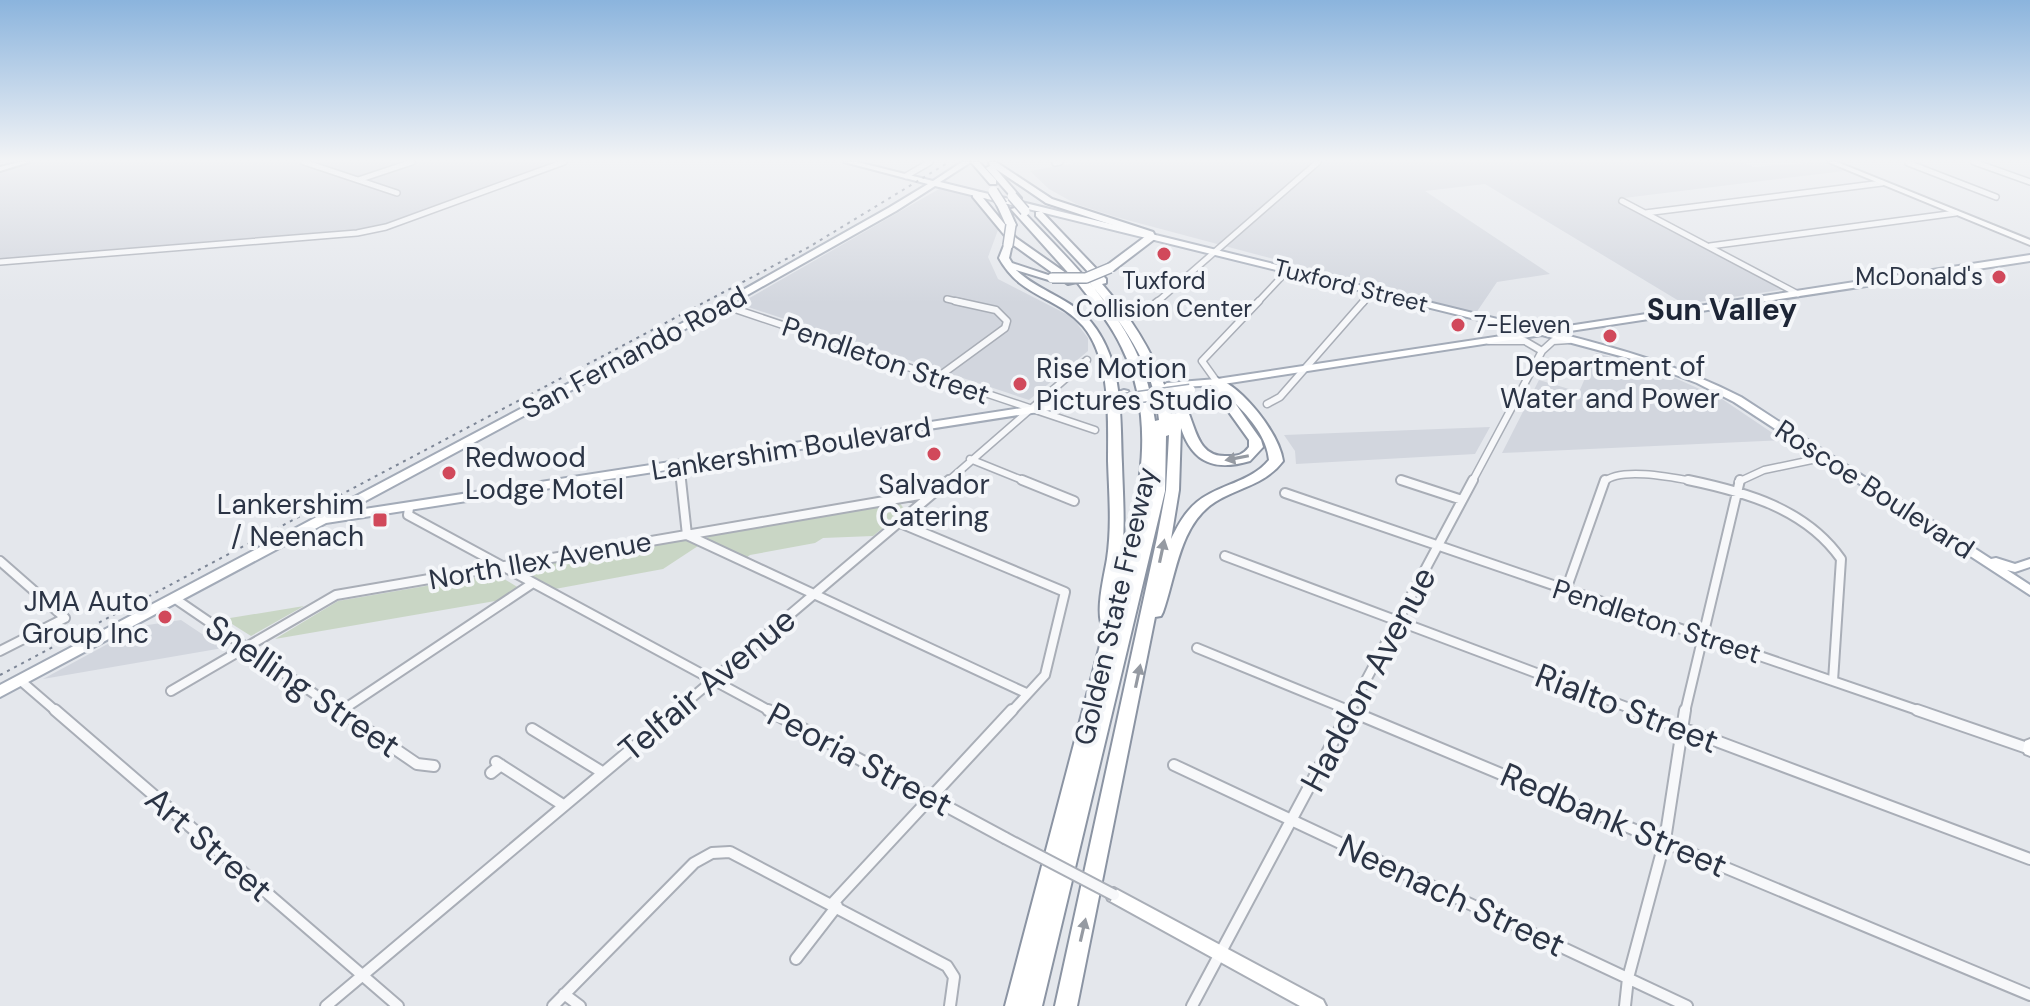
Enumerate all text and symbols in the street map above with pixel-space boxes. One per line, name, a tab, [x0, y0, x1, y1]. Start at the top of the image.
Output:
marker: Tuxford Collision Center	[1155, 245, 1173, 263]
street label: Tuxford Street	[1271, 251, 1431, 320]
place label: McDonald's	[1855, 261, 1983, 292]
place label: Tuxford Collision Center	[1076, 265, 1252, 324]
marker: McDonald's	[1990, 268, 2008, 286]
street label: San Fernando Road	[515, 277, 753, 427]
district label: Sun Valley	[1647, 290, 1797, 329]
street label: Pendleton Street	[777, 308, 994, 413]
place label: 7-Eleven	[1474, 309, 1571, 340]
marker: 7-Eleven	[1449, 316, 1467, 334]
marker: Department of Water and Power	[1601, 327, 1619, 345]
place label: Department of Water and Power	[1500, 348, 1720, 417]
place label: Rise Motion Pictures Studio	[1036, 350, 1233, 419]
marker: Rise Motion Pictures Studio	[1011, 375, 1029, 393]
street label: Lankershim Boulevard	[649, 408, 933, 489]
street label: Roscoe Boulevard	[1768, 411, 1981, 568]
place label: Redwood Lodge Motel	[465, 439, 624, 508]
marker: Salvador Catering	[925, 445, 943, 463]
one-way arrow	[1224, 452, 1249, 465]
street label: Golden State Freeway	[1065, 463, 1165, 749]
marker: Redwood Lodge Motel	[440, 464, 458, 482]
place label: Salvador Catering	[878, 466, 990, 535]
place label: Lankershim / Neenach	[217, 486, 364, 555]
marker: Lankershim / Neenach	[371, 511, 389, 529]
street label: North Ilex Avenue	[426, 523, 654, 598]
one-way arrow	[1156, 539, 1169, 564]
street label: Haddon Avenue	[1290, 559, 1447, 800]
street label: Pendleton Street	[1548, 570, 1766, 673]
place label: JMA Auto Group Inc	[22, 583, 149, 652]
street label: Telfair Avenue	[610, 597, 805, 772]
street label: Snelling Street	[197, 605, 409, 768]
marker: JMA Auto Group Inc	[156, 608, 174, 626]
street label: Rialto Street	[1529, 653, 1725, 764]
one-way arrow	[1132, 663, 1145, 688]
street label: Peoria Street	[760, 692, 960, 827]
street label: Redbank Street	[1494, 753, 1734, 888]
street label: Art Street	[136, 777, 282, 912]
street label: Neenach Street	[1331, 823, 1572, 968]
one-way arrow	[1077, 917, 1090, 942]

